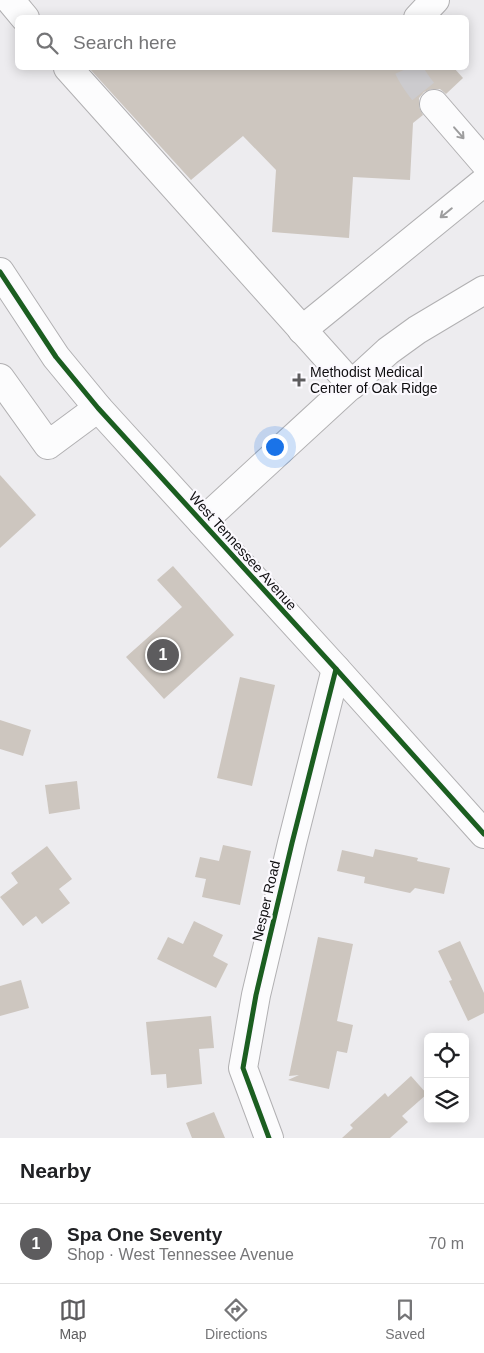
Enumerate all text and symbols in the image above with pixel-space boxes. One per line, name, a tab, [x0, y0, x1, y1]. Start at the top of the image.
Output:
search box	[15, 15, 469, 70]
icon: search	[33, 29, 61, 57]
text: Search here	[73, 32, 177, 53]
one-way arrow	[454, 127, 465, 140]
one-way arrow	[440, 207, 453, 218]
place label: Methodist Medical Center of Oak Ridge	[310, 364, 438, 396]
marker: Methodist Medical Center of Oak Ridge	[292, 373, 306, 387]
your location	[262, 434, 288, 460]
street label: West Tennessee Avenue	[186, 489, 300, 613]
pin: 1	[147, 636, 179, 674]
street label: Nesper Road	[249, 859, 283, 943]
map controls	[424, 1033, 469, 1123]
button: locate	[424, 1033, 469, 1078]
button: layers	[424, 1078, 469, 1123]
text: Nearby	[20, 1159, 91, 1182]
text: Spa One Seventy	[67, 1224, 222, 1245]
text: 1	[32, 1235, 40, 1252]
text: 70 m	[428, 1235, 464, 1252]
text: Shop · West Tennessee Avenue	[67, 1246, 294, 1263]
tab: Map	[59, 1296, 87, 1342]
tab: Directions	[205, 1296, 267, 1342]
tab: Saved	[385, 1296, 425, 1342]

